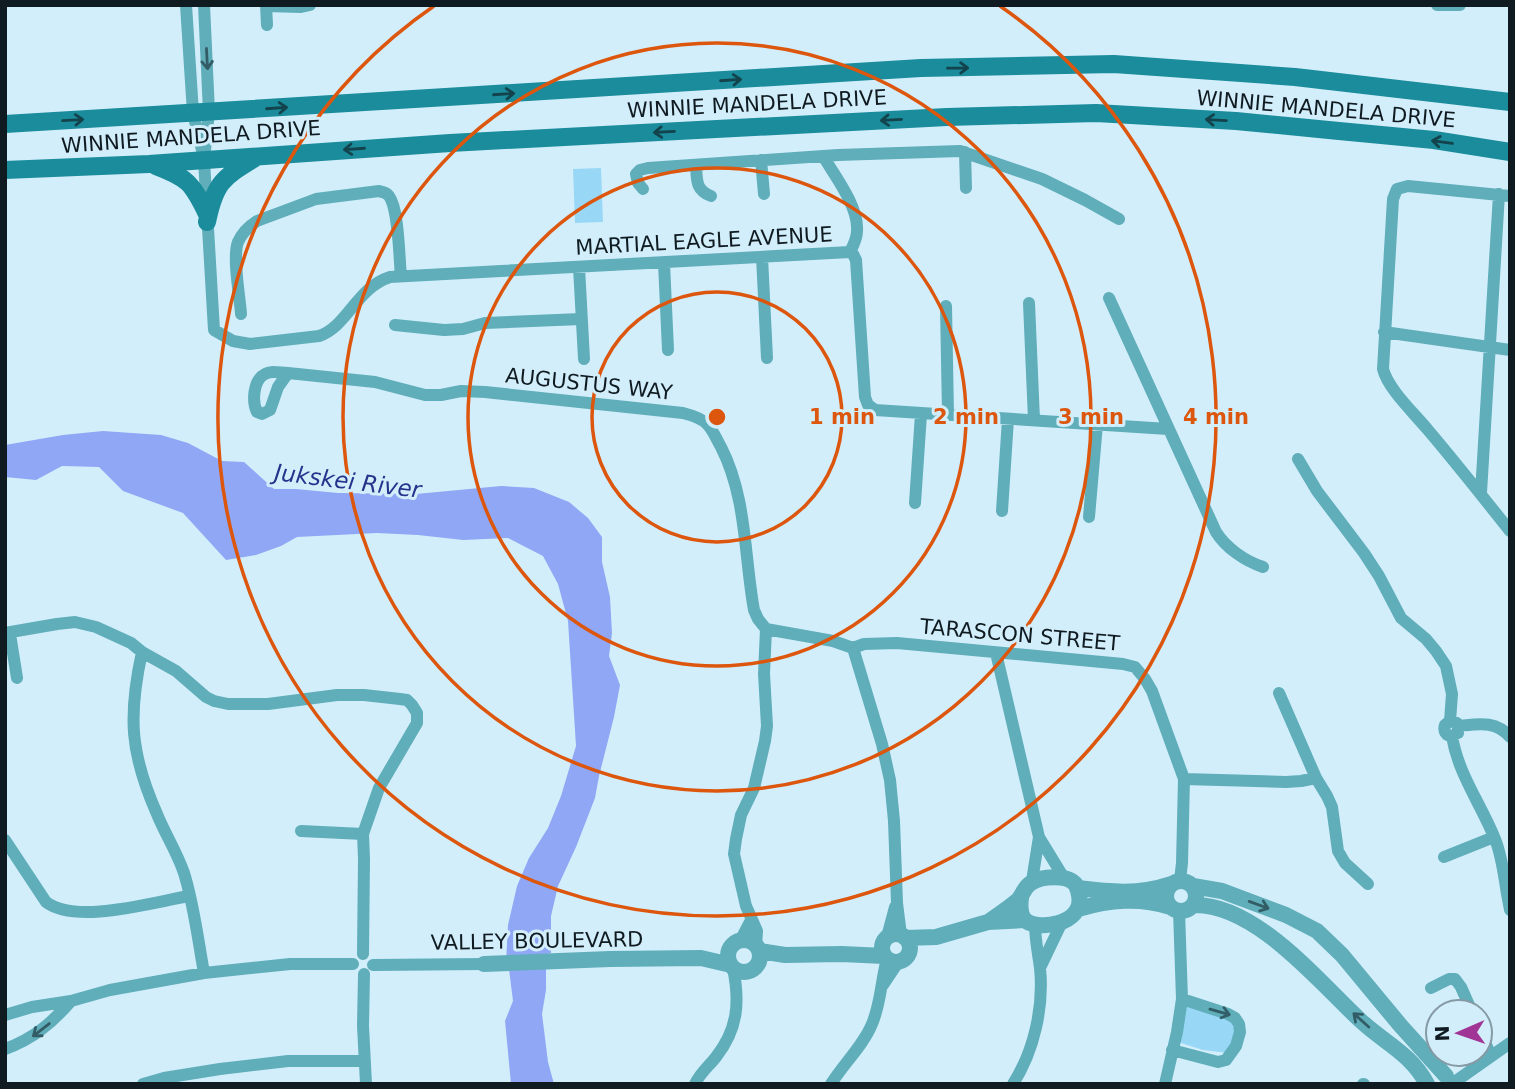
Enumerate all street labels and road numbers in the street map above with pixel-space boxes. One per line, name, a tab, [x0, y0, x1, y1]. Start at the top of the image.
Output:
street label: WINNIE MANDELA DRIVE	[627, 85, 887, 123]
street label: WINNIE MANDELA DRIVE	[1195, 86, 1457, 132]
street label: WINNIE MANDELA DRIVE	[60, 116, 322, 158]
street label: MARTIAL EAGLE AVENUE	[575, 222, 833, 260]
street label: AUGUSTUS WAY	[504, 363, 674, 405]
street label: TARASCON STREET	[918, 614, 1121, 656]
street label: VALLEY BOULEVARD	[430, 927, 644, 955]

